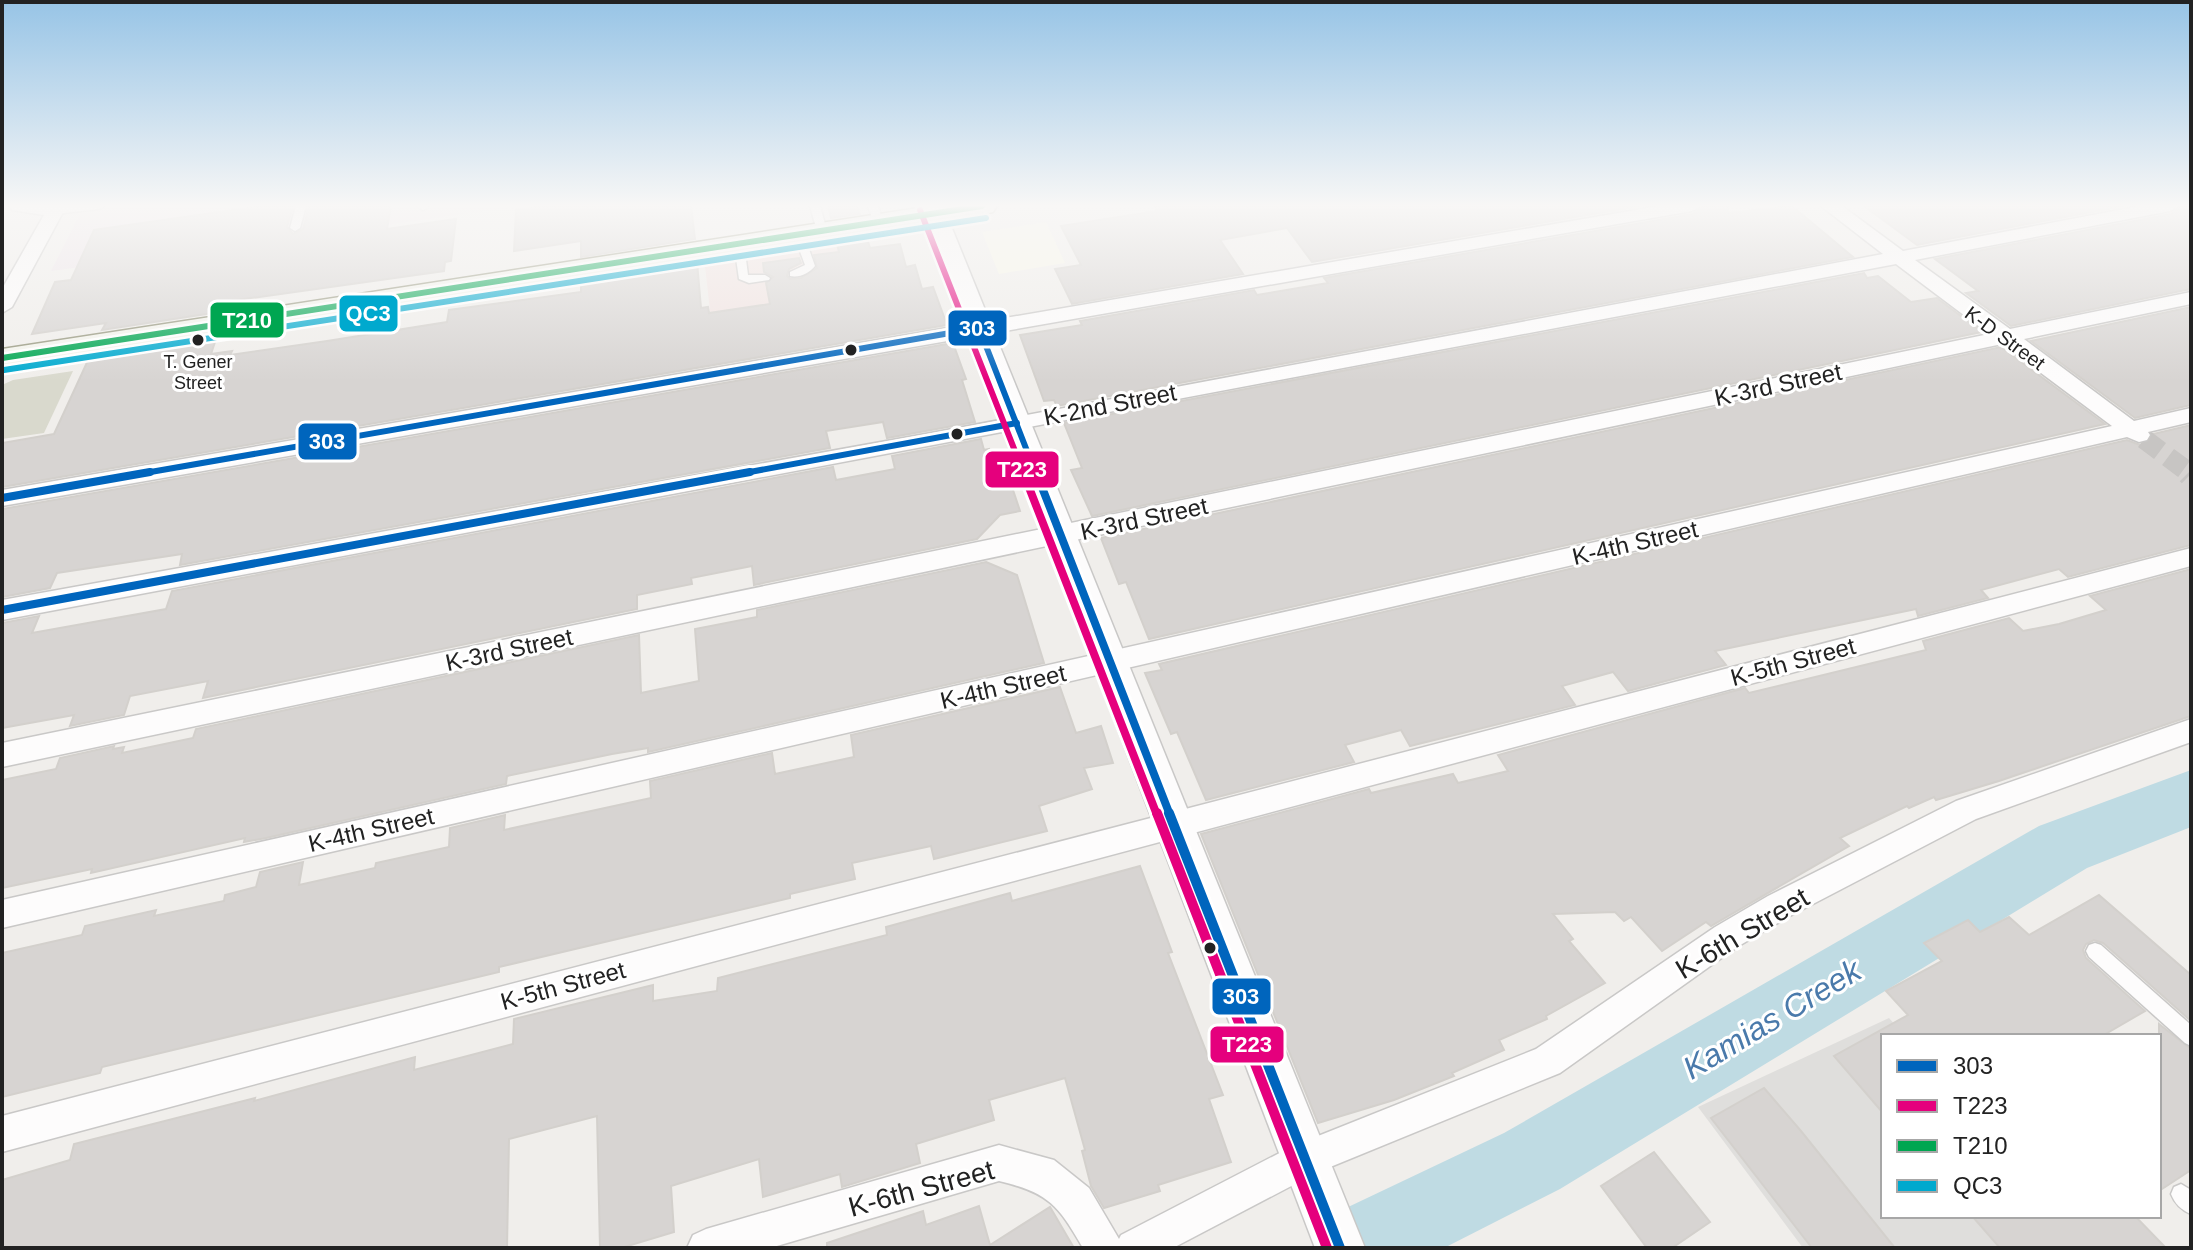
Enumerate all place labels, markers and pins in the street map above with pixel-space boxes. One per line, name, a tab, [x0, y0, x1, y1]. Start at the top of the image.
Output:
marker: T. Gener Street	[190, 332, 206, 348]
unlabelled marker	[843, 342, 859, 358]
place label: T. Gener Street	[163, 352, 233, 393]
unlabelled marker	[949, 426, 965, 442]
unlabelled marker	[1202, 940, 1218, 956]

